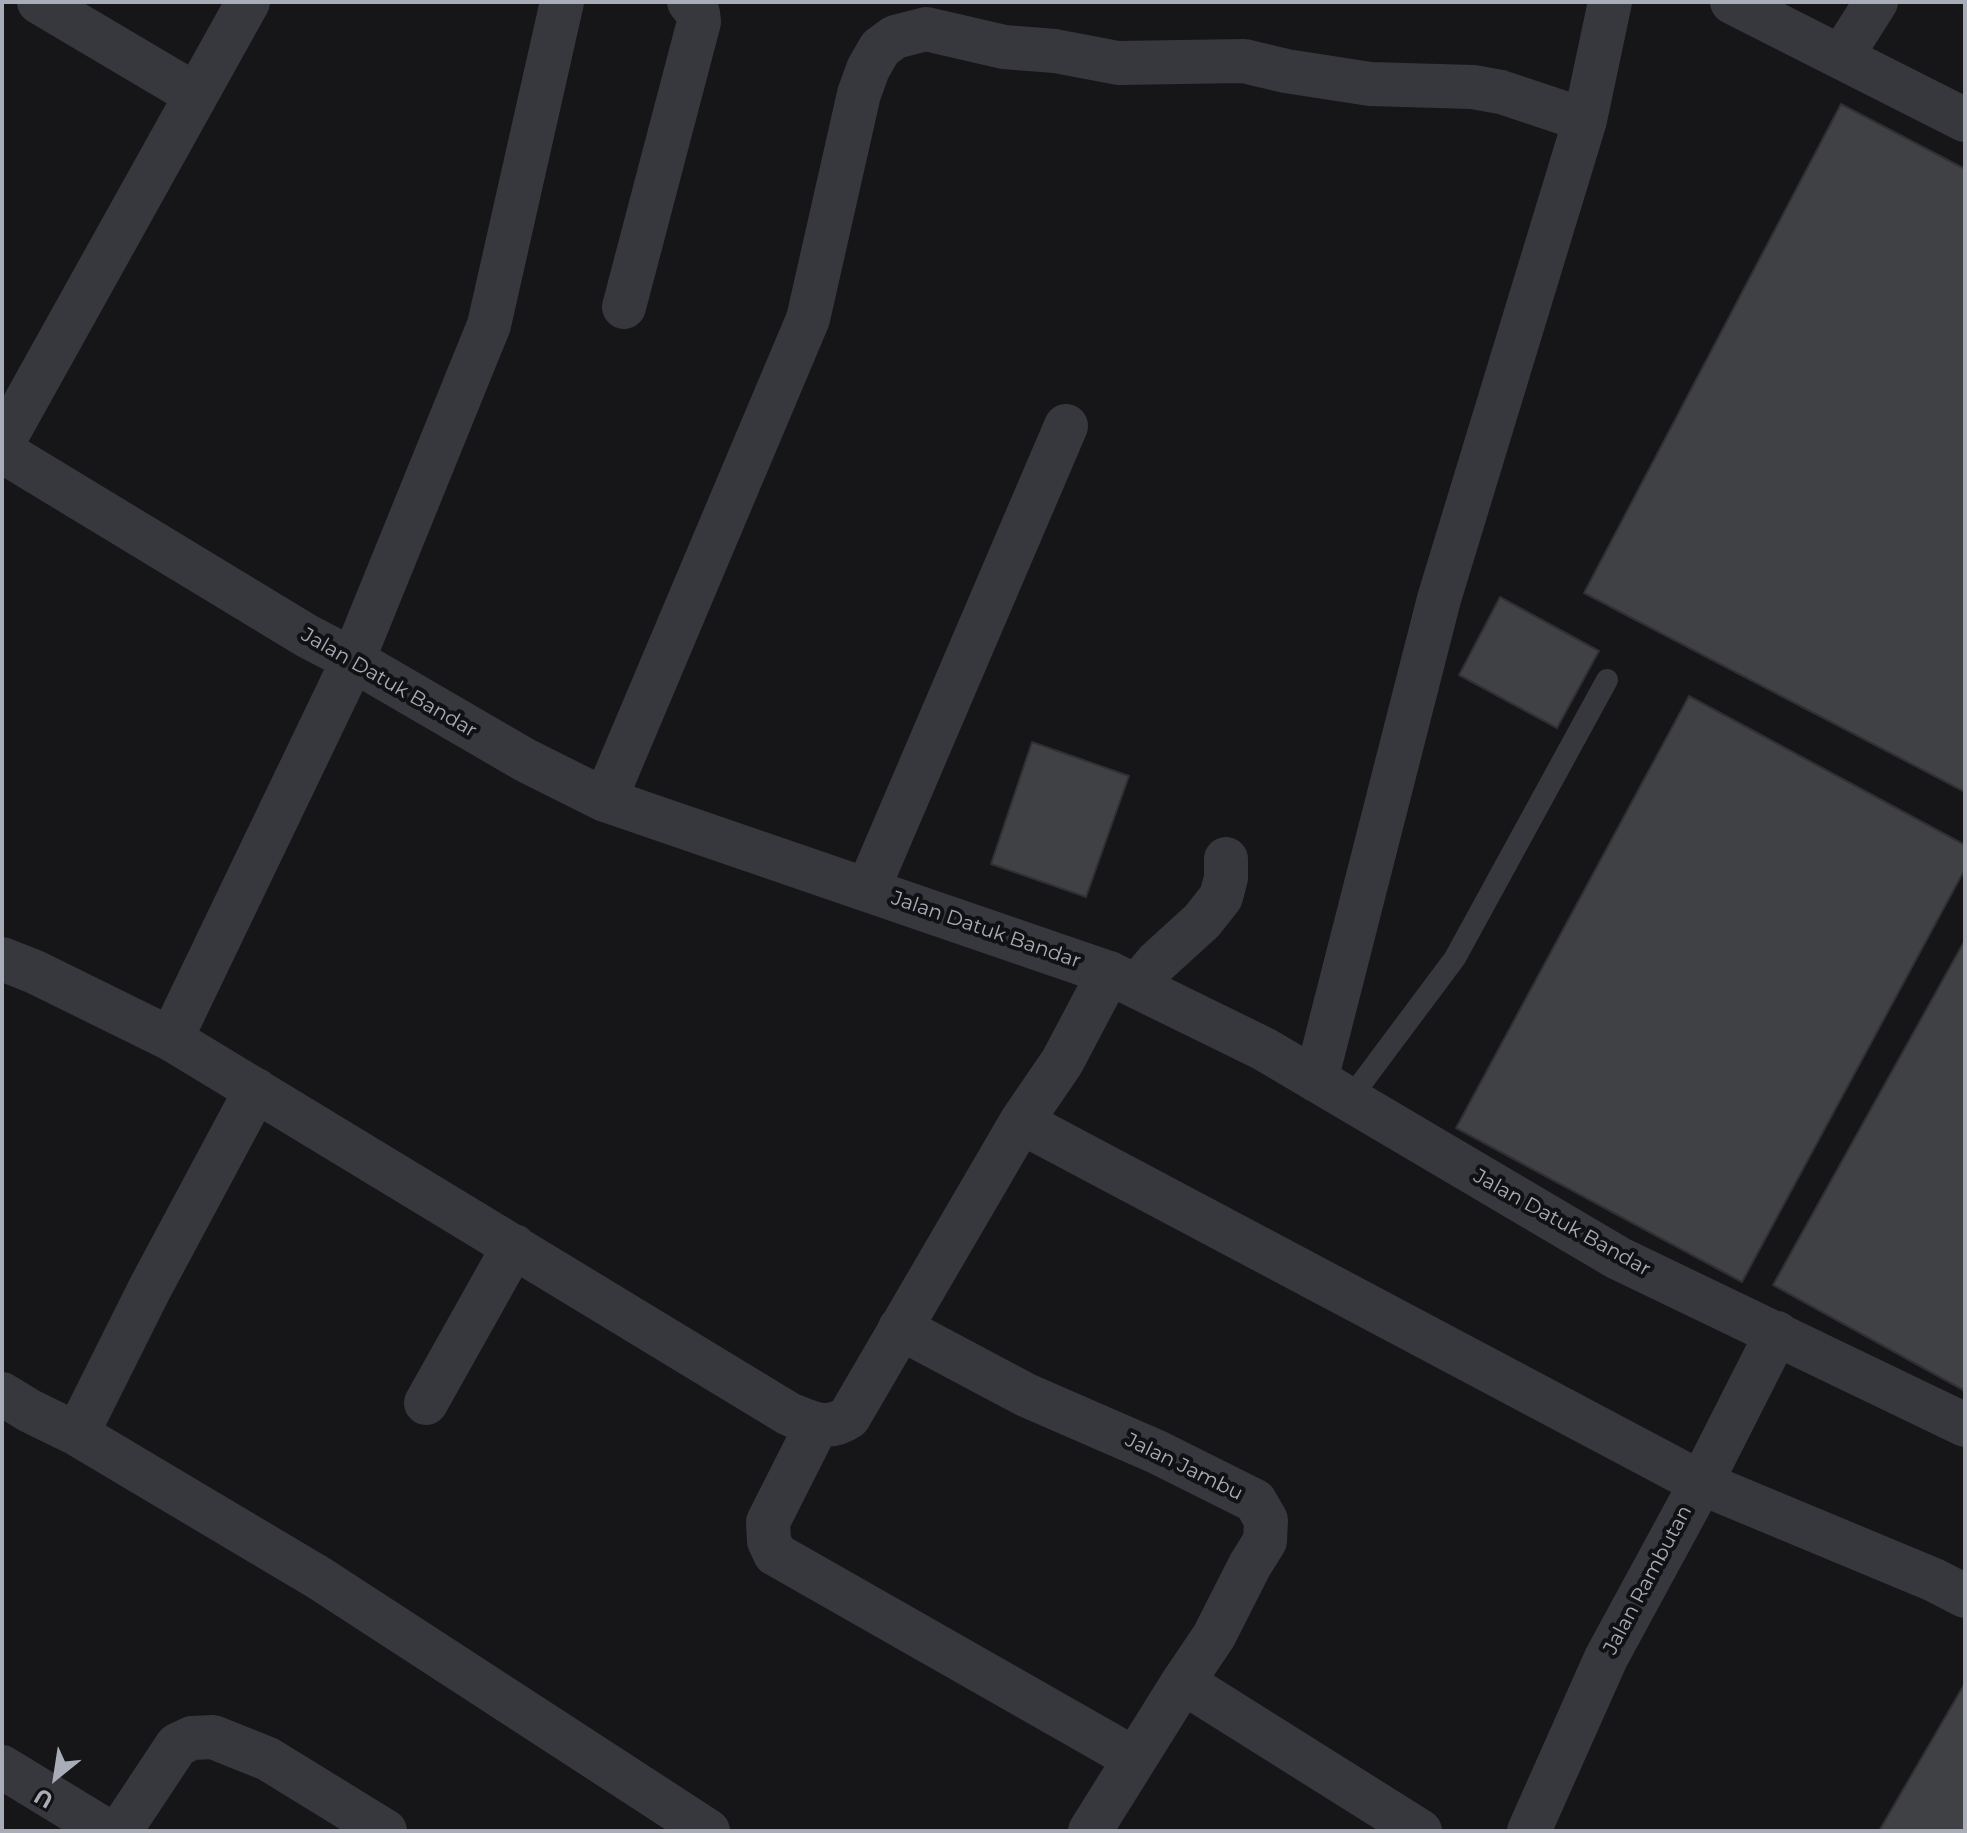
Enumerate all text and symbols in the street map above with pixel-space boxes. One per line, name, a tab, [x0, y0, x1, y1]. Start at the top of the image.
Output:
street label: Jalan Datuk Bandar	[297, 623, 481, 743]
street label: Jalan Datuk Bandar	[888, 886, 1084, 974]
street label: Jalan Datuk Bandar	[1469, 1164, 1655, 1282]
street label: Jalan Jambu	[1121, 1428, 1247, 1506]
street label: Jalan Rambutan	[1599, 1501, 1697, 1659]
north arrow	[16, 1737, 96, 1817]
text: U	[29, 1782, 58, 1814]

